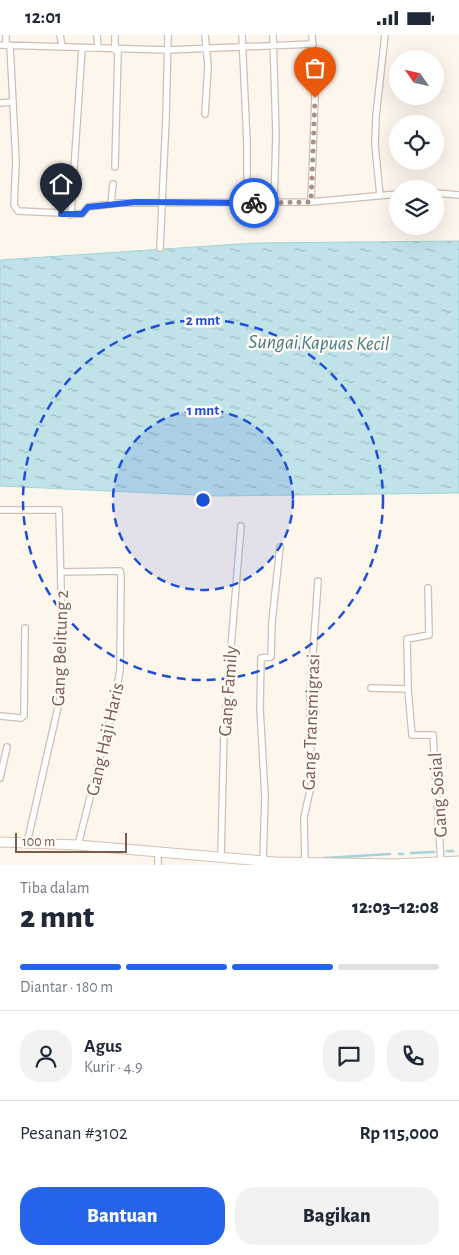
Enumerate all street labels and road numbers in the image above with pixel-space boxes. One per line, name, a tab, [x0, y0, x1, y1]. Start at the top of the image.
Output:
street label: Gang Belitung 2	[49, 589, 72, 707]
street label: Gang Family	[216, 645, 241, 737]
street label: Gang Transmigrasi	[300, 653, 323, 791]
street label: Gang Haji Haris	[83, 681, 128, 798]
street label: Gang Sosial	[426, 752, 451, 838]

